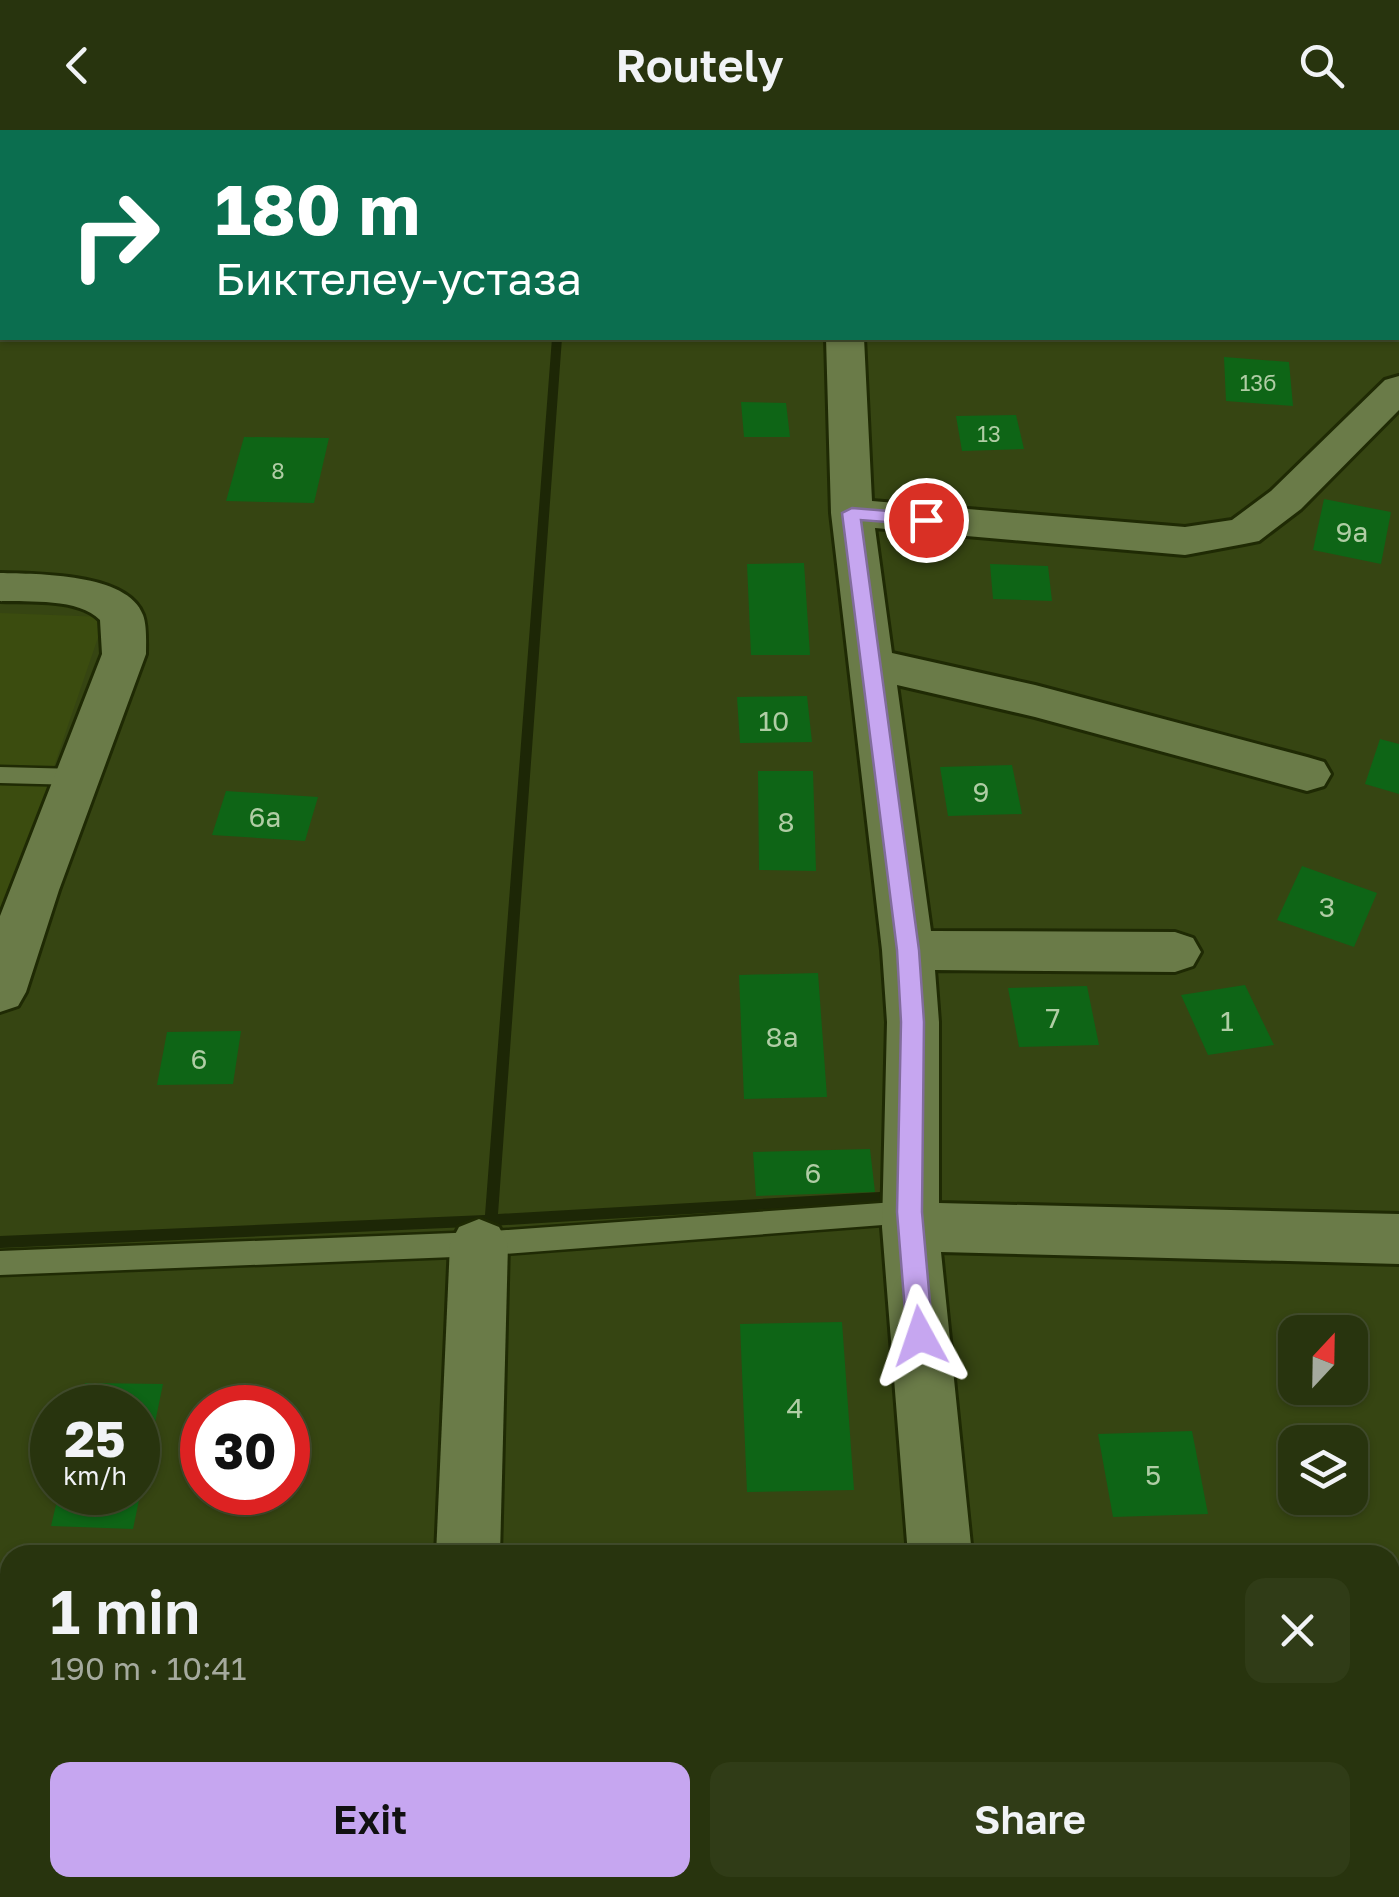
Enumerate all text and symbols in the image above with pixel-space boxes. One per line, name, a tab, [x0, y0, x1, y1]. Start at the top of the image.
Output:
icon: back	[50, 38, 105, 93]
text: Routely	[615, 38, 784, 92]
icon: search	[1294, 38, 1349, 93]
text: 180 m	[215, 166, 420, 250]
icon: right	[50, 170, 180, 300]
text: Биктелеу-устаза	[215, 251, 582, 305]
house number: 13б	[1240, 369, 1276, 396]
house number: 13	[977, 420, 1001, 447]
house number: 8	[271, 457, 285, 484]
pin	[884, 478, 969, 563]
icon: arrive	[899, 493, 954, 548]
house number: 9а	[1336, 515, 1368, 548]
house number: 10	[759, 704, 789, 737]
house number: 9	[973, 775, 989, 808]
house number: 6а	[249, 800, 281, 833]
house number: 8	[777, 805, 795, 838]
house number: 3	[1319, 890, 1335, 923]
house number: 7	[1046, 1001, 1060, 1034]
house number: 1	[1220, 1004, 1234, 1037]
house number: 8а	[766, 1020, 798, 1053]
house number: 6	[191, 1042, 207, 1075]
house number: 6	[805, 1156, 821, 1189]
position arrow	[868, 1284, 972, 1388]
north arrow	[1278, 1315, 1368, 1405]
map controls	[1278, 1315, 1368, 1515]
speed limit sign: 30	[180, 1385, 310, 1515]
house number: 4	[786, 1391, 804, 1424]
text: 25	[64, 1408, 125, 1468]
button: layers	[1278, 1425, 1368, 1515]
house number: 5	[1145, 1458, 1161, 1491]
text: km/h	[63, 1460, 127, 1491]
text: 1 min	[50, 1575, 200, 1647]
button: close	[1245, 1578, 1350, 1683]
text: 190 m · 10:41	[50, 1649, 247, 1687]
button: Exit	[50, 1762, 690, 1877]
button: Share	[710, 1762, 1350, 1877]

